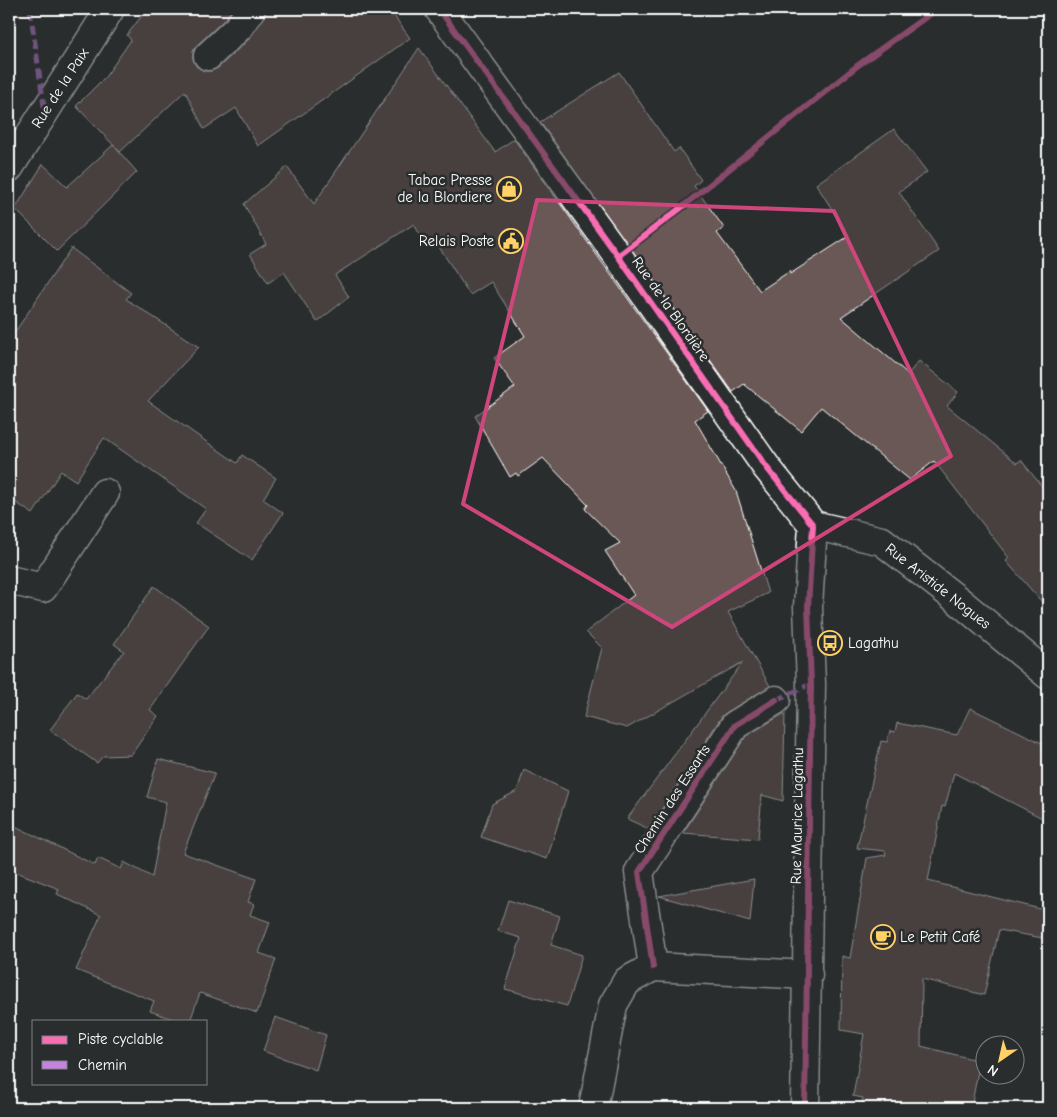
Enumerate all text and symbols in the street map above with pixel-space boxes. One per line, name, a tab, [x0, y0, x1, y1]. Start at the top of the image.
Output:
street label: Rue de la Paix	[27, 44, 93, 131]
place label: Tabac Presse de la Blordiere	[397, 171, 492, 206]
shop icon: Tabac Presse de la Blordiere	[496, 176, 522, 202]
public building icon: Relais Poste	[498, 228, 524, 254]
place label: Relais Poste	[419, 232, 494, 250]
street label: Rue de la Blordière	[628, 253, 714, 365]
street label: Rue Aristide Nogues	[882, 539, 994, 633]
bus stop icon: Lagathu	[817, 630, 843, 656]
place label: Lagathu	[848, 634, 899, 652]
street label: Chemin des Essarts	[630, 741, 714, 857]
street label: Rue Maurice Lagathu	[787, 747, 807, 885]
cafe icon: Le Petit Café	[870, 924, 896, 950]
place label: Le Petit Café	[900, 928, 981, 946]
legend	[32, 1020, 208, 1084]
text: Piste cyclable	[78, 1030, 164, 1048]
north arrow	[974, 1034, 1024, 1084]
text: Chemin	[78, 1056, 127, 1074]
text: N	[984, 1061, 1002, 1080]

